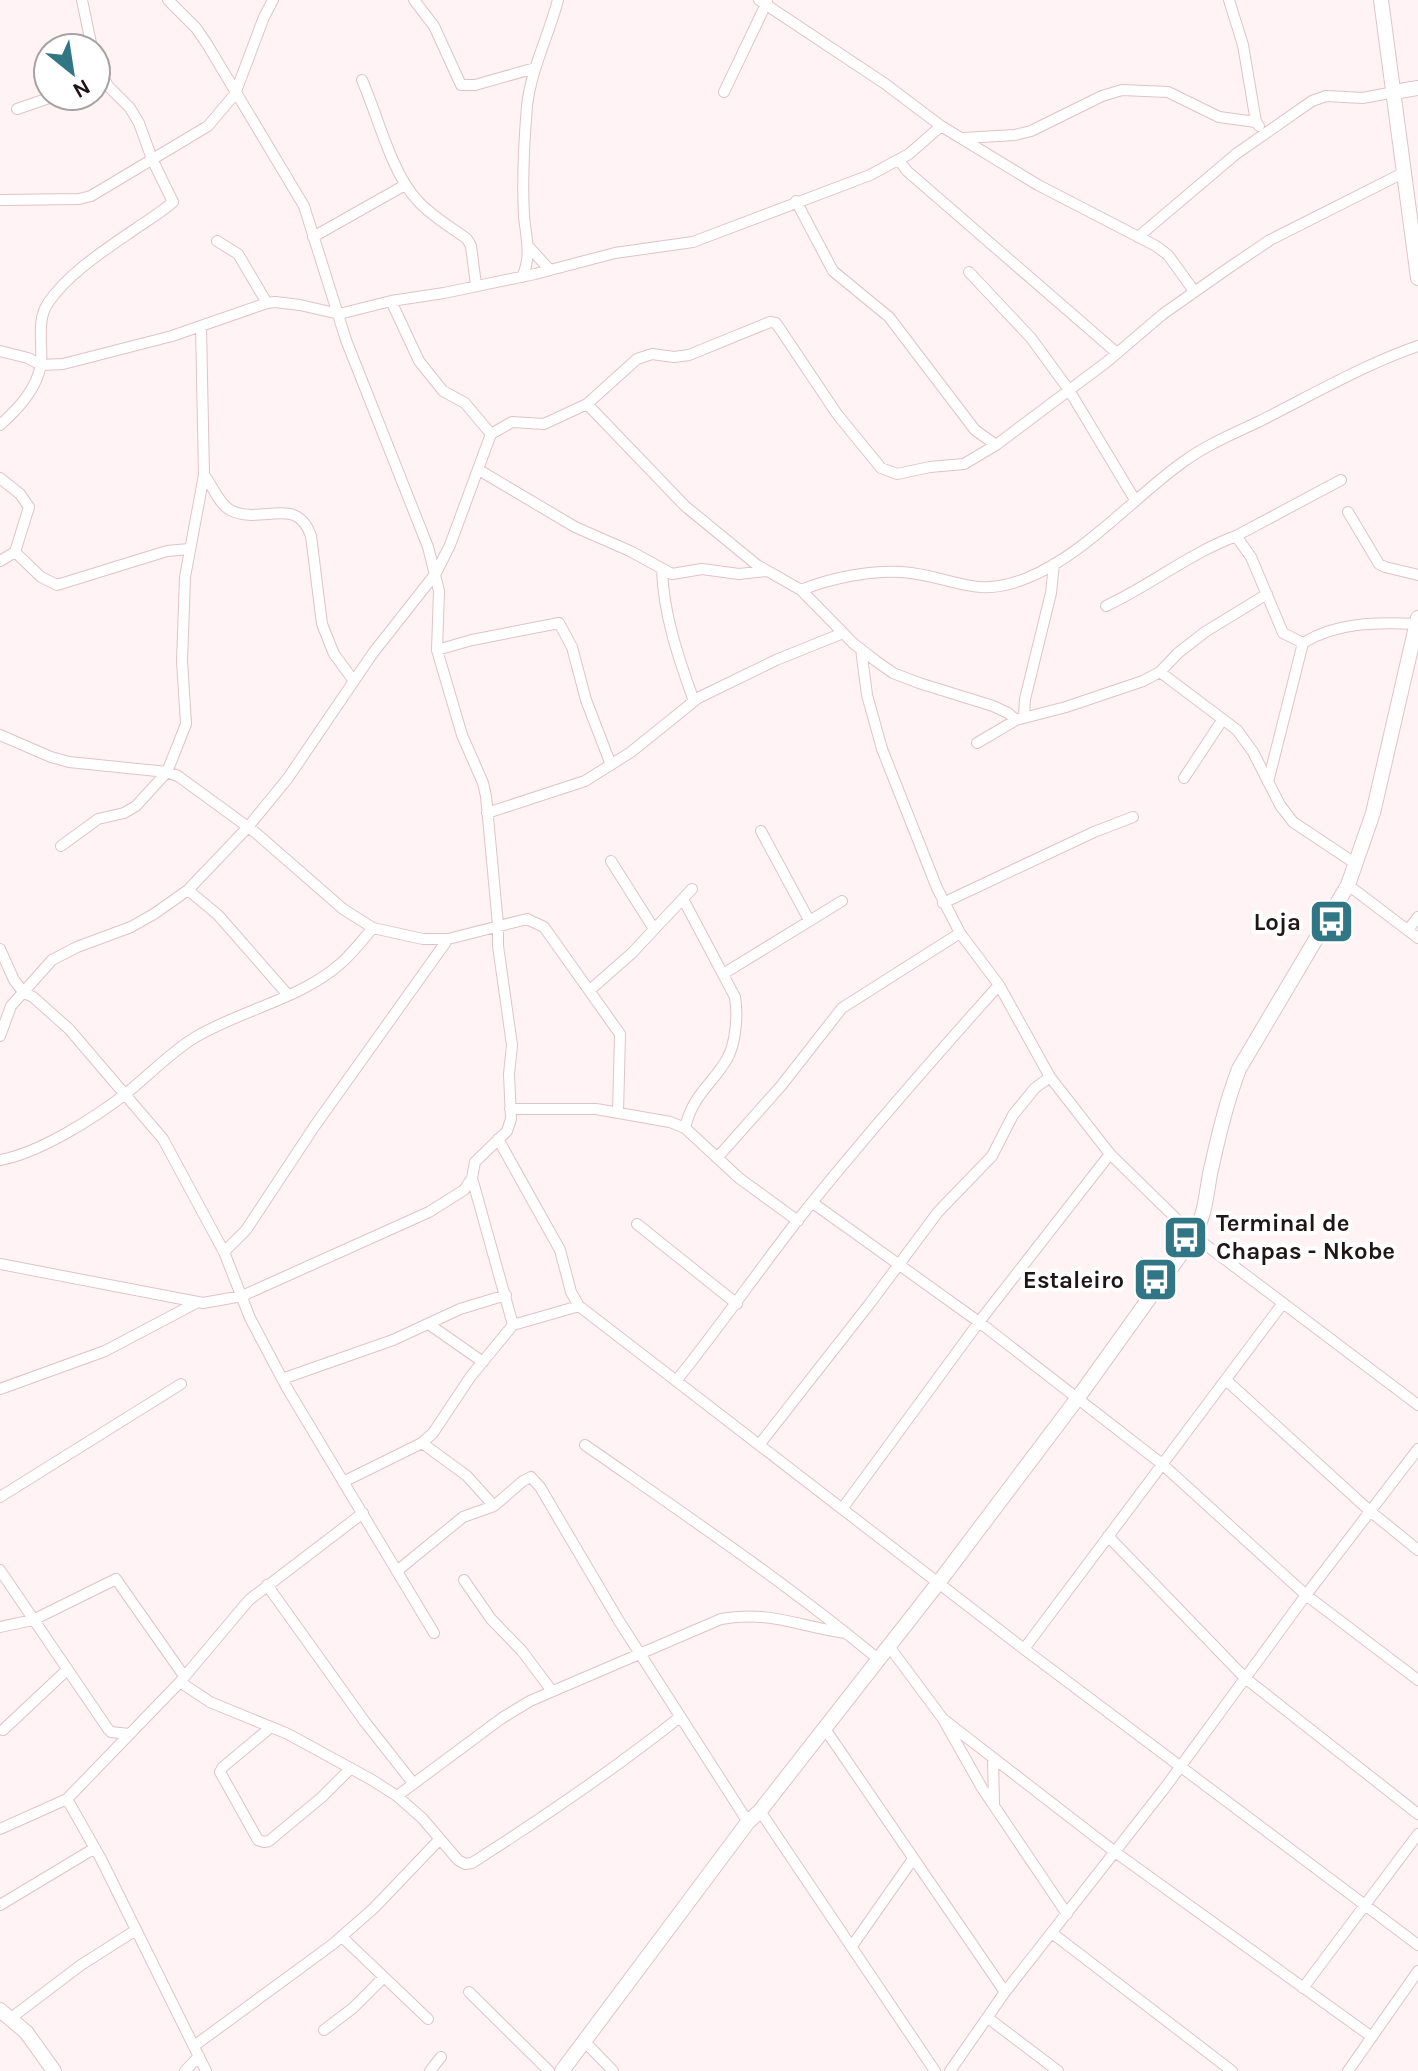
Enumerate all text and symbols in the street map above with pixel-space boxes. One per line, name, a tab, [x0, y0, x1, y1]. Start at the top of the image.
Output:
north arrow	[32, 32, 112, 112]
text: N	[68, 73, 95, 104]
bus stop icon: Loja	[1308, 898, 1356, 946]
place label: Loja	[1253, 908, 1301, 936]
place label: Terminal de Chapas - Nkobe	[1216, 1209, 1395, 1265]
bus stop icon: Terminal de Chapas - Nkobe	[1161, 1213, 1209, 1261]
bus stop icon: Estaleiro	[1131, 1256, 1179, 1304]
place label: Estaleiro	[1023, 1266, 1124, 1294]

